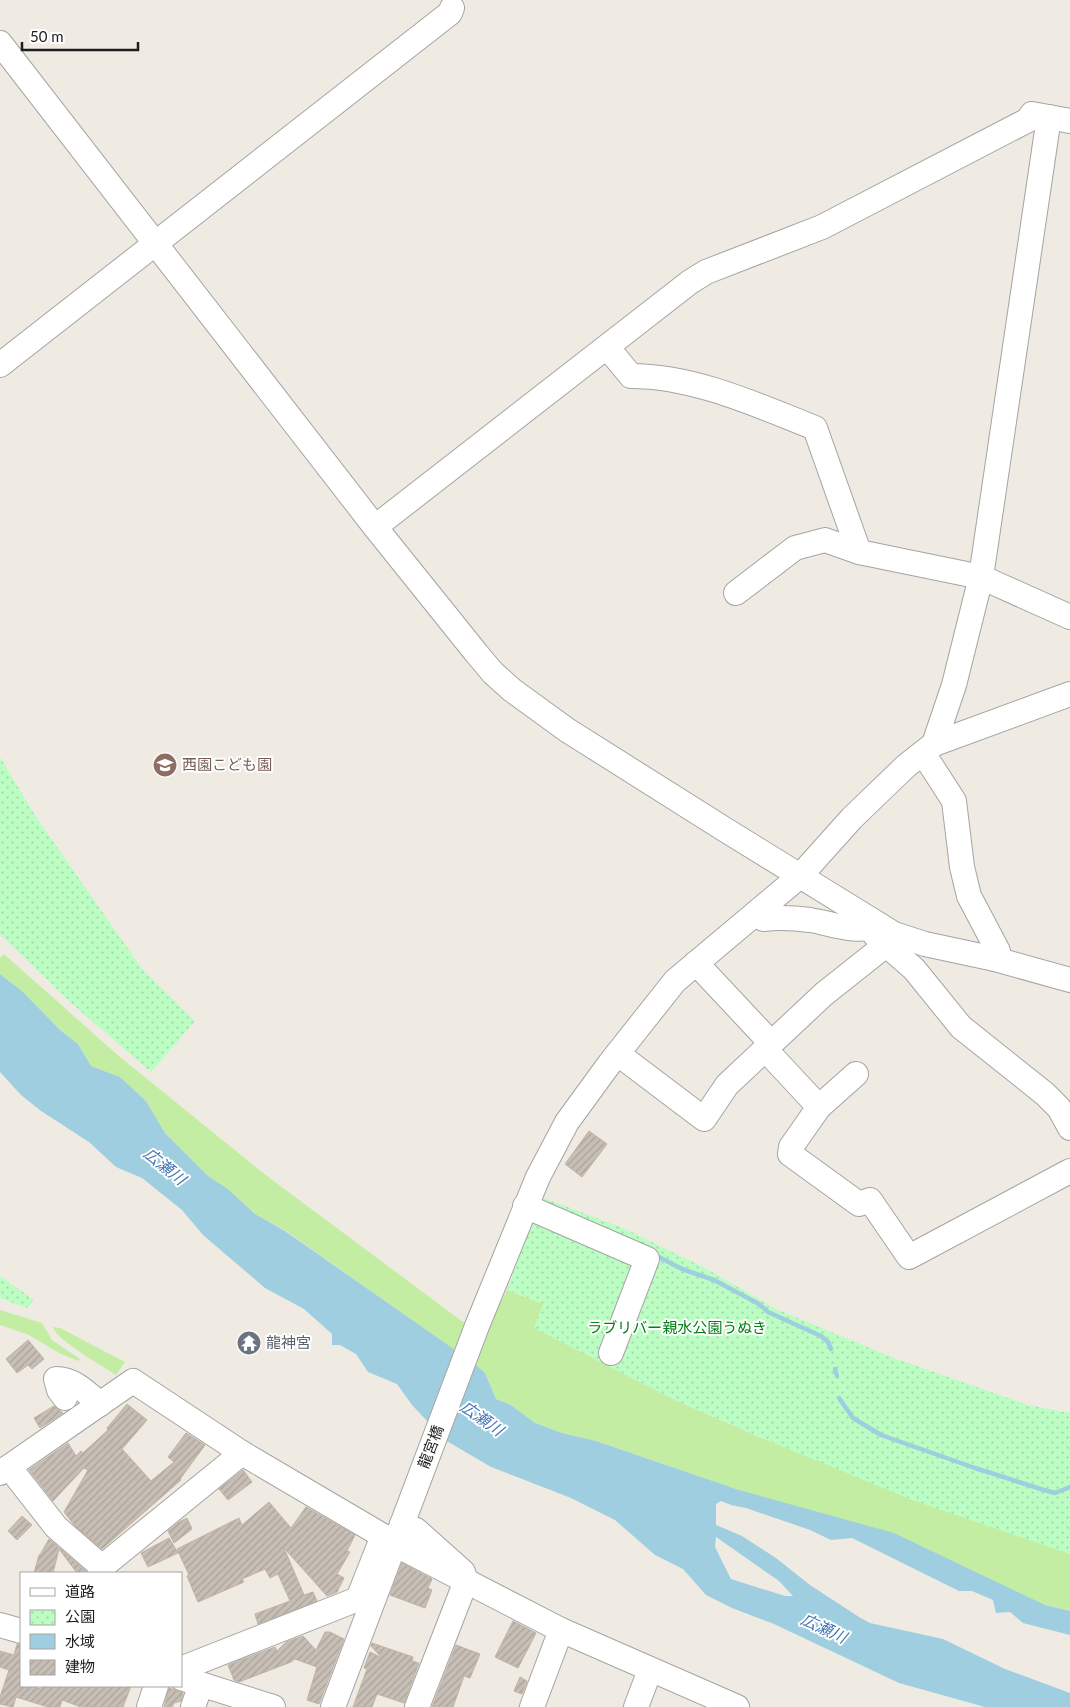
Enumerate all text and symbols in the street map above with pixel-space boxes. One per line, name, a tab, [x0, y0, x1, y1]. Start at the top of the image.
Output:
scale bar	[22, 20, 139, 52]
text: 50 m	[30, 27, 64, 45]
school or university icon: 西園こども園	[152, 752, 178, 778]
place label: 西園こども園	[182, 755, 272, 773]
water label: 広瀬川	[141, 1143, 191, 1189]
park label: ラブリバー親水公園うぬき	[587, 1318, 767, 1336]
temple icon: 龍神宮	[236, 1330, 262, 1356]
place label: 龍神宮	[266, 1333, 311, 1351]
water label: 広瀬川	[457, 1396, 509, 1440]
street label: 龍宮橋	[414, 1422, 447, 1471]
legend	[20, 1572, 182, 1687]
text: 道路	[65, 1582, 95, 1600]
text: 公園	[65, 1607, 95, 1625]
water label: 広瀬川	[798, 1609, 852, 1647]
text: 水域	[65, 1632, 95, 1650]
text: 建物	[65, 1657, 95, 1675]

